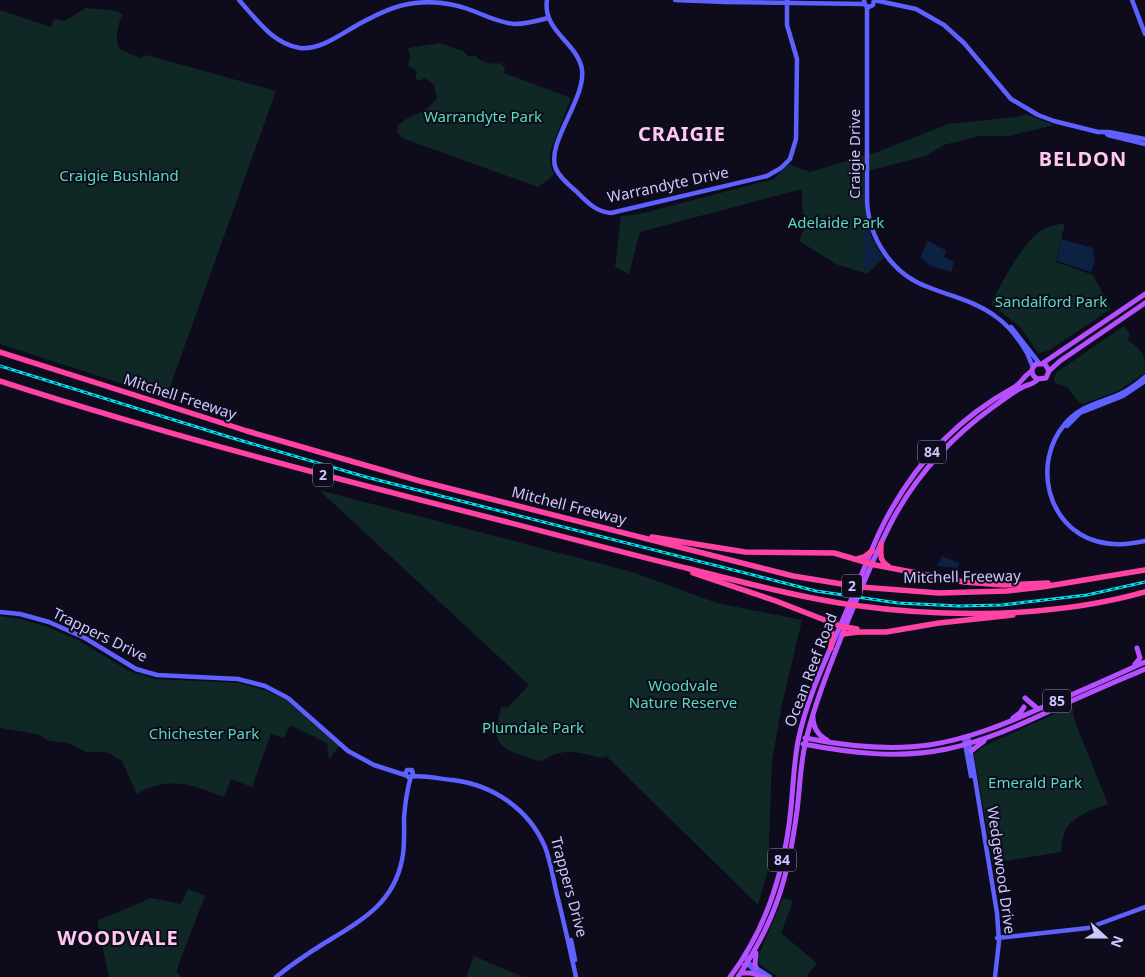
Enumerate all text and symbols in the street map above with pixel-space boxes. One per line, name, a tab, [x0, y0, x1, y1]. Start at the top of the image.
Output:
park label: Warrandyte Park	[424, 106, 542, 126]
street label: Craigie Drive	[844, 109, 864, 199]
district label: CRAIGIE	[638, 120, 726, 147]
district label: BELDON	[1039, 145, 1127, 172]
street label: Warrandyte Drive	[605, 161, 730, 207]
park label: Craigie Bushland	[59, 165, 179, 185]
park label: Adelaide Park	[788, 212, 884, 232]
park label: Sandalford Park	[995, 291, 1107, 311]
street label: Mitchell Freeway	[121, 368, 240, 424]
road number: 84	[918, 441, 946, 464]
road number: 2	[313, 464, 333, 486]
street label: Mitchell Freeway	[510, 481, 629, 529]
street label: Mitchell Freeway	[903, 565, 1021, 587]
road number: 2	[842, 574, 862, 598]
street label: Trappers Drive	[50, 602, 151, 666]
street label: Ocean Reef Road	[779, 610, 841, 729]
park label: Woodvale Nature Reserve	[629, 675, 737, 712]
road number: 85	[1043, 689, 1071, 712]
park label: Plumdale Park	[482, 717, 584, 737]
park label: Chichester Park	[149, 723, 259, 743]
park label: Emerald Park	[988, 772, 1082, 792]
street label: Wedgewood Drive	[983, 805, 1021, 935]
street label: Trappers Drive	[547, 834, 593, 939]
road number: 84	[768, 848, 796, 872]
north arrow	[1080, 912, 1130, 962]
district label: WOODVALE	[57, 924, 179, 951]
text: N	[1107, 933, 1129, 951]

